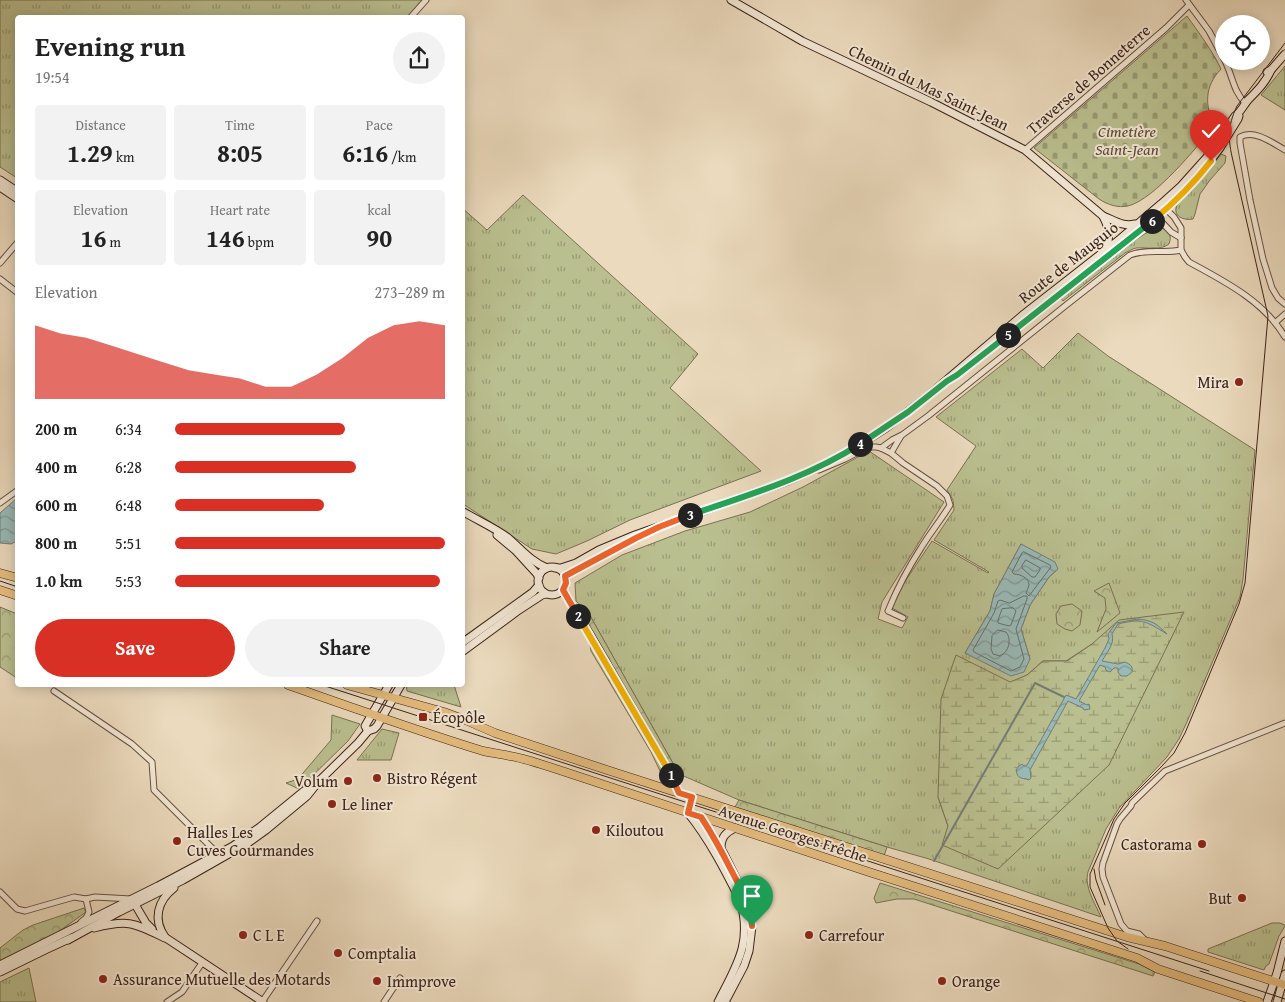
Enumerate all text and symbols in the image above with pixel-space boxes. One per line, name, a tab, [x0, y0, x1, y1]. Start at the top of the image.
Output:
map controls	[1215, 15, 1270, 70]
button: locate	[1215, 15, 1270, 70]
street label: Traverse de Bonneterre	[1021, 18, 1155, 140]
text: Evening run	[35, 25, 186, 66]
button: share	[393, 32, 445, 84]
street label: Chemin du Mas Saint-Jean	[845, 38, 1013, 136]
text: 19:54	[35, 65, 70, 89]
pin	[1190, 110, 1232, 161]
text: Distance	[76, 115, 126, 135]
text: Time	[225, 115, 255, 135]
text: Pace	[366, 115, 393, 135]
icon: check	[1197, 117, 1225, 145]
park label: Cimetière Saint-Jean	[1095, 119, 1159, 161]
text: 1.29	[67, 135, 113, 171]
text: 8:05	[217, 135, 263, 171]
text: 6:16	[342, 135, 388, 171]
text: km	[113, 147, 134, 167]
text: /km	[388, 147, 416, 167]
text: Elevation	[73, 200, 128, 220]
text: Heart rate	[210, 200, 270, 220]
text: kcal	[367, 200, 391, 220]
pin: 6	[1140, 208, 1164, 234]
text: 6	[1149, 211, 1156, 231]
street label: Route de Mauguio	[1013, 215, 1123, 309]
text: 16	[80, 220, 106, 256]
text: 146	[206, 220, 245, 256]
text: 90	[366, 220, 392, 256]
text: m	[106, 232, 121, 252]
text: bpm	[245, 232, 274, 252]
text: Elevation	[35, 280, 98, 304]
text: 273–289 m	[375, 280, 445, 304]
pin: 5	[996, 322, 1020, 348]
text: 5	[1005, 325, 1012, 345]
place label: Mira	[1197, 370, 1229, 394]
marker: Mira	[1233, 376, 1245, 388]
text: 200 m	[35, 417, 77, 441]
text: 6:34	[115, 417, 142, 441]
pin: 4	[848, 432, 872, 456]
text: 4	[857, 434, 864, 454]
text: 400 m	[35, 455, 77, 479]
text: 6:28	[115, 455, 142, 479]
text: 600 m	[35, 493, 77, 517]
text: 6:48	[115, 493, 142, 517]
pin: 3	[678, 502, 702, 528]
text: 3	[687, 505, 694, 525]
text: 800 m	[35, 531, 77, 555]
text: 5:51	[115, 531, 142, 555]
text: 1.0 km	[35, 569, 82, 593]
text: 5:53	[115, 569, 142, 593]
pin: 2	[566, 604, 590, 628]
text: 2	[575, 606, 582, 626]
button: Save	[35, 619, 235, 677]
button: Share	[245, 619, 445, 677]
place label: Écopôle	[433, 705, 485, 729]
marker: Écopôle	[417, 711, 429, 723]
pin: 1	[658, 762, 684, 788]
text: 1	[668, 765, 675, 785]
place label: Bistro Régent	[387, 766, 478, 790]
place label: Volum	[294, 769, 338, 793]
marker: Bistro Régent	[371, 772, 383, 784]
marker: Volum	[342, 775, 354, 787]
place label: Le liner	[342, 792, 393, 816]
marker: Le liner	[326, 798, 338, 810]
street label: Avenue Georges Frêche	[716, 798, 870, 868]
place label: Kiloutou	[606, 818, 664, 842]
place label: Halles Les Cuves Gourmandes	[187, 820, 314, 862]
marker: Kiloutou	[590, 824, 602, 836]
place label: Castorama	[1121, 832, 1192, 856]
marker: Halles Les Cuves Gourmandes	[171, 835, 183, 847]
marker: Castorama	[1196, 838, 1208, 850]
pin	[731, 875, 773, 926]
icon: arrive	[738, 882, 766, 910]
place label: But	[1209, 886, 1232, 910]
marker: But	[1236, 892, 1248, 904]
place label: C L E	[253, 923, 285, 947]
place label: Carrefour	[819, 923, 885, 947]
marker: C L E	[237, 929, 249, 941]
marker: Carrefour	[803, 929, 815, 941]
place label: Comptalia	[348, 941, 417, 965]
marker: Comptalia	[332, 947, 344, 959]
place label: Assurance Mutuelle des Motards	[113, 967, 331, 991]
place label: Immprove	[387, 969, 456, 993]
place label: Orange	[952, 969, 1000, 993]
marker: Assurance Mutuelle des Motards	[97, 973, 109, 985]
marker: Immprove	[371, 975, 383, 987]
marker: Orange	[936, 975, 948, 987]

